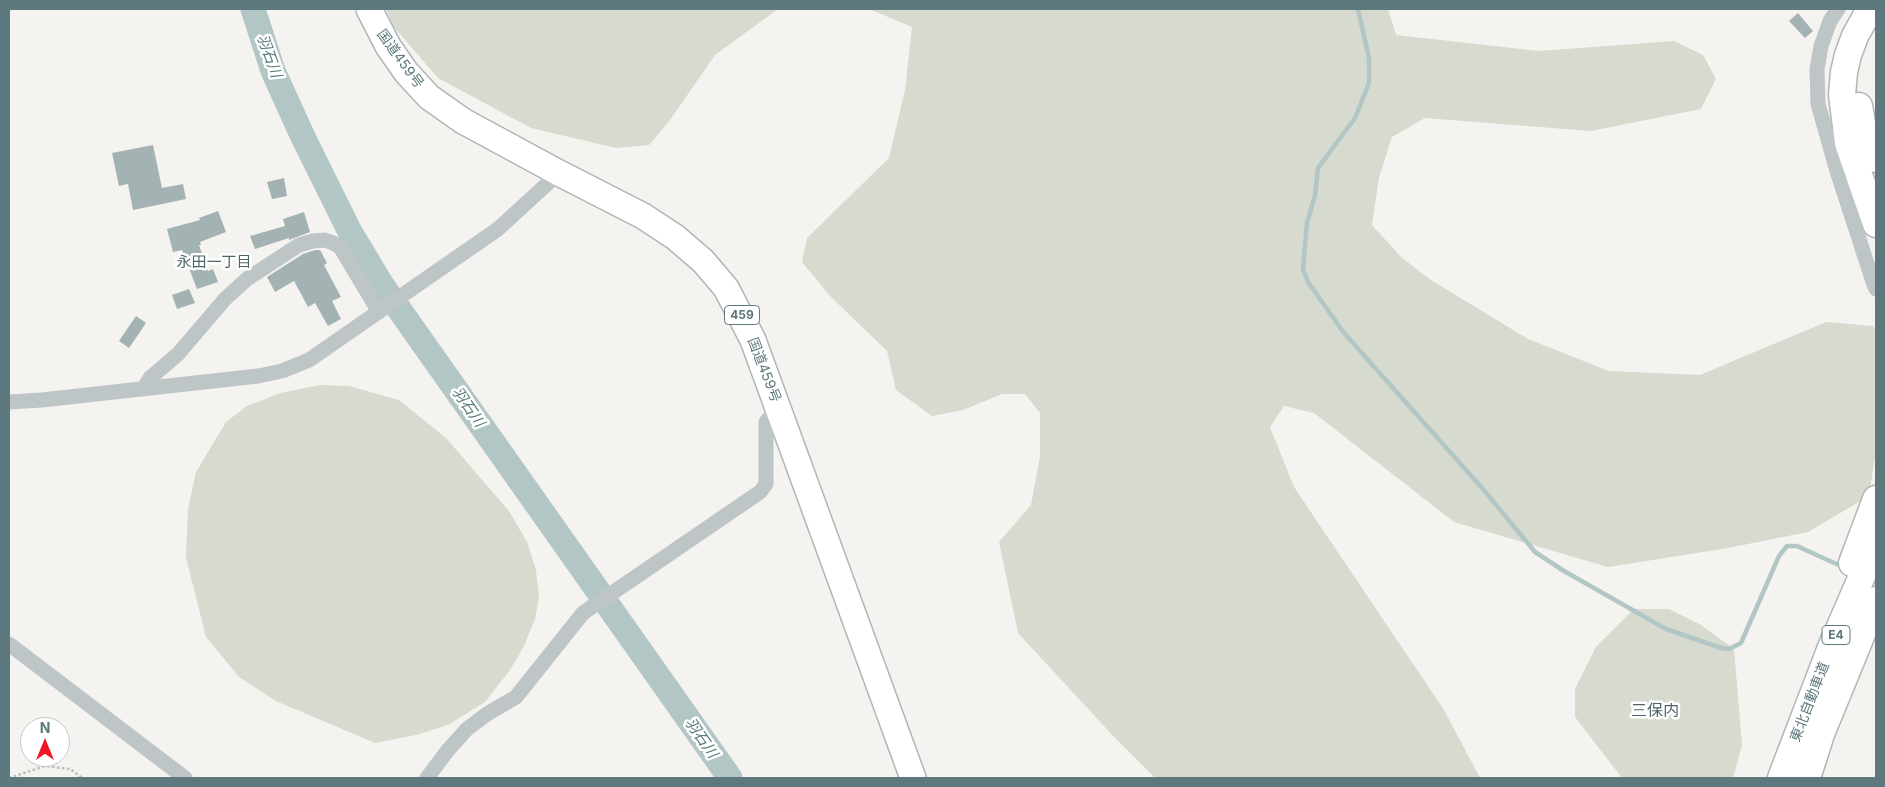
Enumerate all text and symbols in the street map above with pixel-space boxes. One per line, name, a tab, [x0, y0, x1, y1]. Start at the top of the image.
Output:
street label: 国道459号	[373, 26, 427, 92]
water label: 羽石川	[253, 32, 285, 80]
district label: 永田一丁目	[177, 253, 251, 271]
road number: 459	[724, 306, 760, 324]
street label: 国道459号	[744, 335, 784, 405]
water label: 羽石川	[448, 383, 488, 431]
road number: E4	[1822, 626, 1850, 644]
street label: 東北自動車道	[1787, 660, 1833, 744]
district label: 三保内	[1631, 701, 1679, 721]
water label: 羽石川	[681, 714, 721, 762]
north arrow	[20, 717, 70, 767]
text: N	[40, 719, 50, 736]

